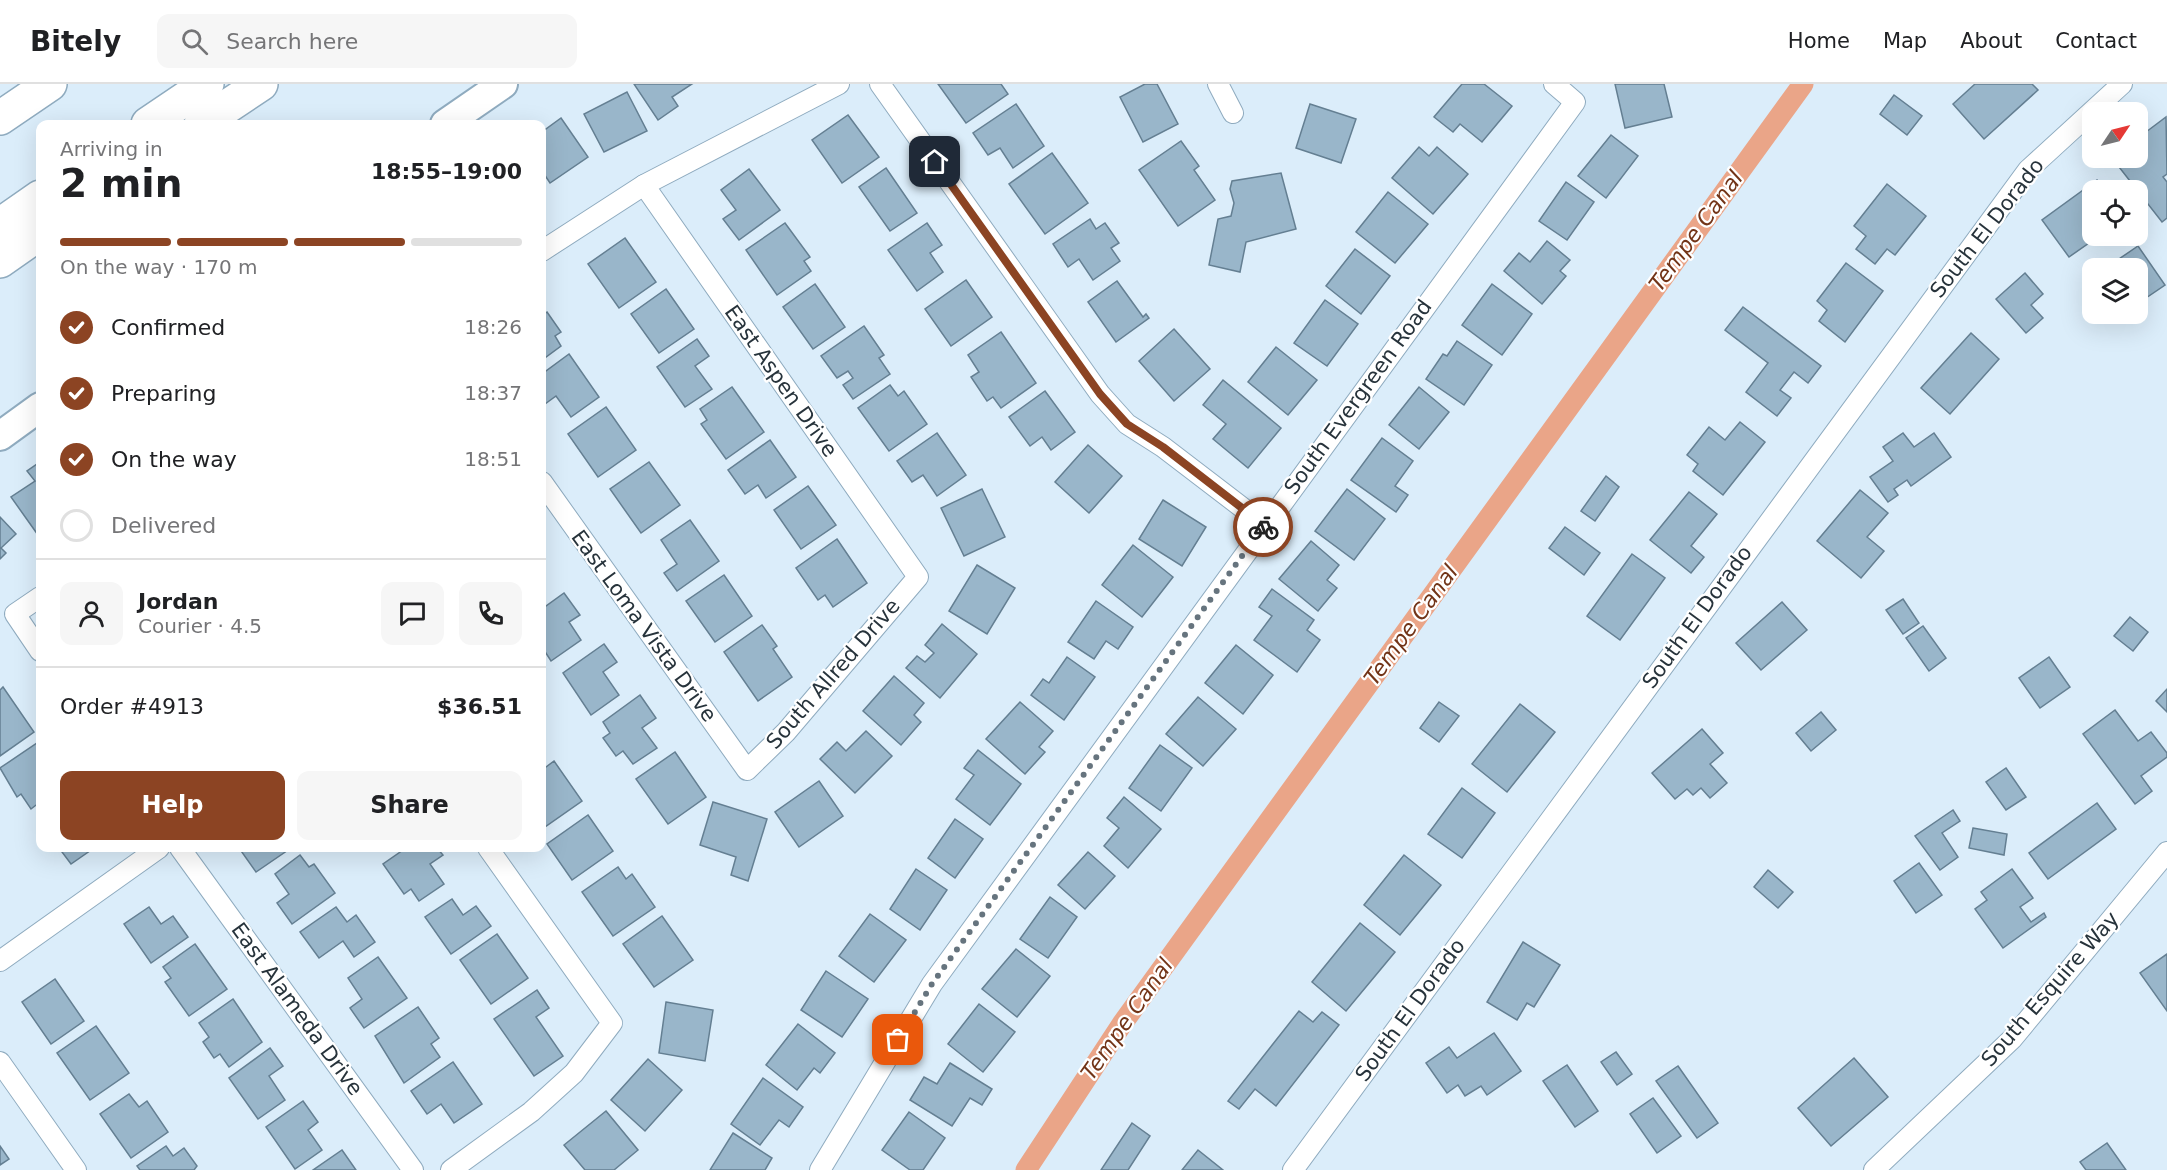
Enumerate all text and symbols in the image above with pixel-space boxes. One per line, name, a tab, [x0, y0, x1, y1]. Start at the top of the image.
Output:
search box	[157, 14, 577, 68]
text: Bitely	[30, 25, 121, 58]
icon: search	[178, 25, 211, 58]
text: Search here	[226, 29, 358, 54]
text: Home	[1788, 29, 1850, 53]
text: Map	[1883, 29, 1927, 53]
text: About	[1960, 29, 2022, 53]
text: Contact	[2055, 29, 2137, 53]
north arrow	[2082, 102, 2148, 168]
map controls	[2082, 102, 2148, 324]
pin	[909, 136, 960, 187]
text: Arriving in	[60, 137, 163, 161]
icon: home	[918, 145, 951, 178]
street label: South El Dorado	[1925, 154, 2049, 302]
text: 18:55–19:00	[371, 159, 522, 184]
text: 2 min	[60, 161, 182, 206]
water label: Tempe Canal	[1644, 166, 1748, 296]
button: locate	[2082, 180, 2148, 246]
text: On the way · 170 m	[60, 255, 258, 279]
button: layers	[2082, 258, 2148, 324]
street label: South Evergreen Road	[1279, 295, 1437, 499]
street label: East Aspen Drive	[720, 301, 842, 461]
icon: check	[60, 311, 93, 344]
text: Confirmed	[111, 315, 225, 340]
text: 18:26	[464, 315, 522, 339]
icon: check	[60, 377, 93, 410]
text: Preparing	[111, 381, 217, 406]
text: 18:37	[464, 381, 522, 405]
icon: check	[60, 443, 93, 476]
text: On the way	[111, 447, 237, 472]
text: 18:51	[464, 447, 522, 471]
courier	[1233, 497, 1293, 557]
icon: bike	[1247, 511, 1280, 544]
text: Delivered	[111, 513, 216, 538]
street label: East Loma Vista Drive	[567, 526, 721, 726]
street label: South El Dorado	[1637, 541, 1757, 693]
water label: Tempe Canal	[1359, 560, 1463, 690]
button: person	[60, 582, 123, 645]
button: chat	[381, 582, 444, 645]
button: phone	[459, 582, 522, 645]
text: Jordan	[138, 589, 218, 614]
street label: South Allred Drive	[761, 594, 905, 754]
text: Courier · 4.5	[138, 614, 262, 638]
text: Order #4913	[60, 694, 204, 719]
text: $36.51	[437, 694, 522, 719]
button: Help	[60, 771, 285, 840]
button: Share	[297, 771, 522, 840]
street label: South Esquire Way	[1976, 907, 2124, 1071]
street label: East Alameda Drive	[226, 918, 368, 1100]
street label: South El Dorado	[1350, 934, 1470, 1086]
water label: Tempe Canal	[1076, 953, 1178, 1085]
pin	[872, 1014, 923, 1065]
icon: bag	[881, 1023, 914, 1056]

